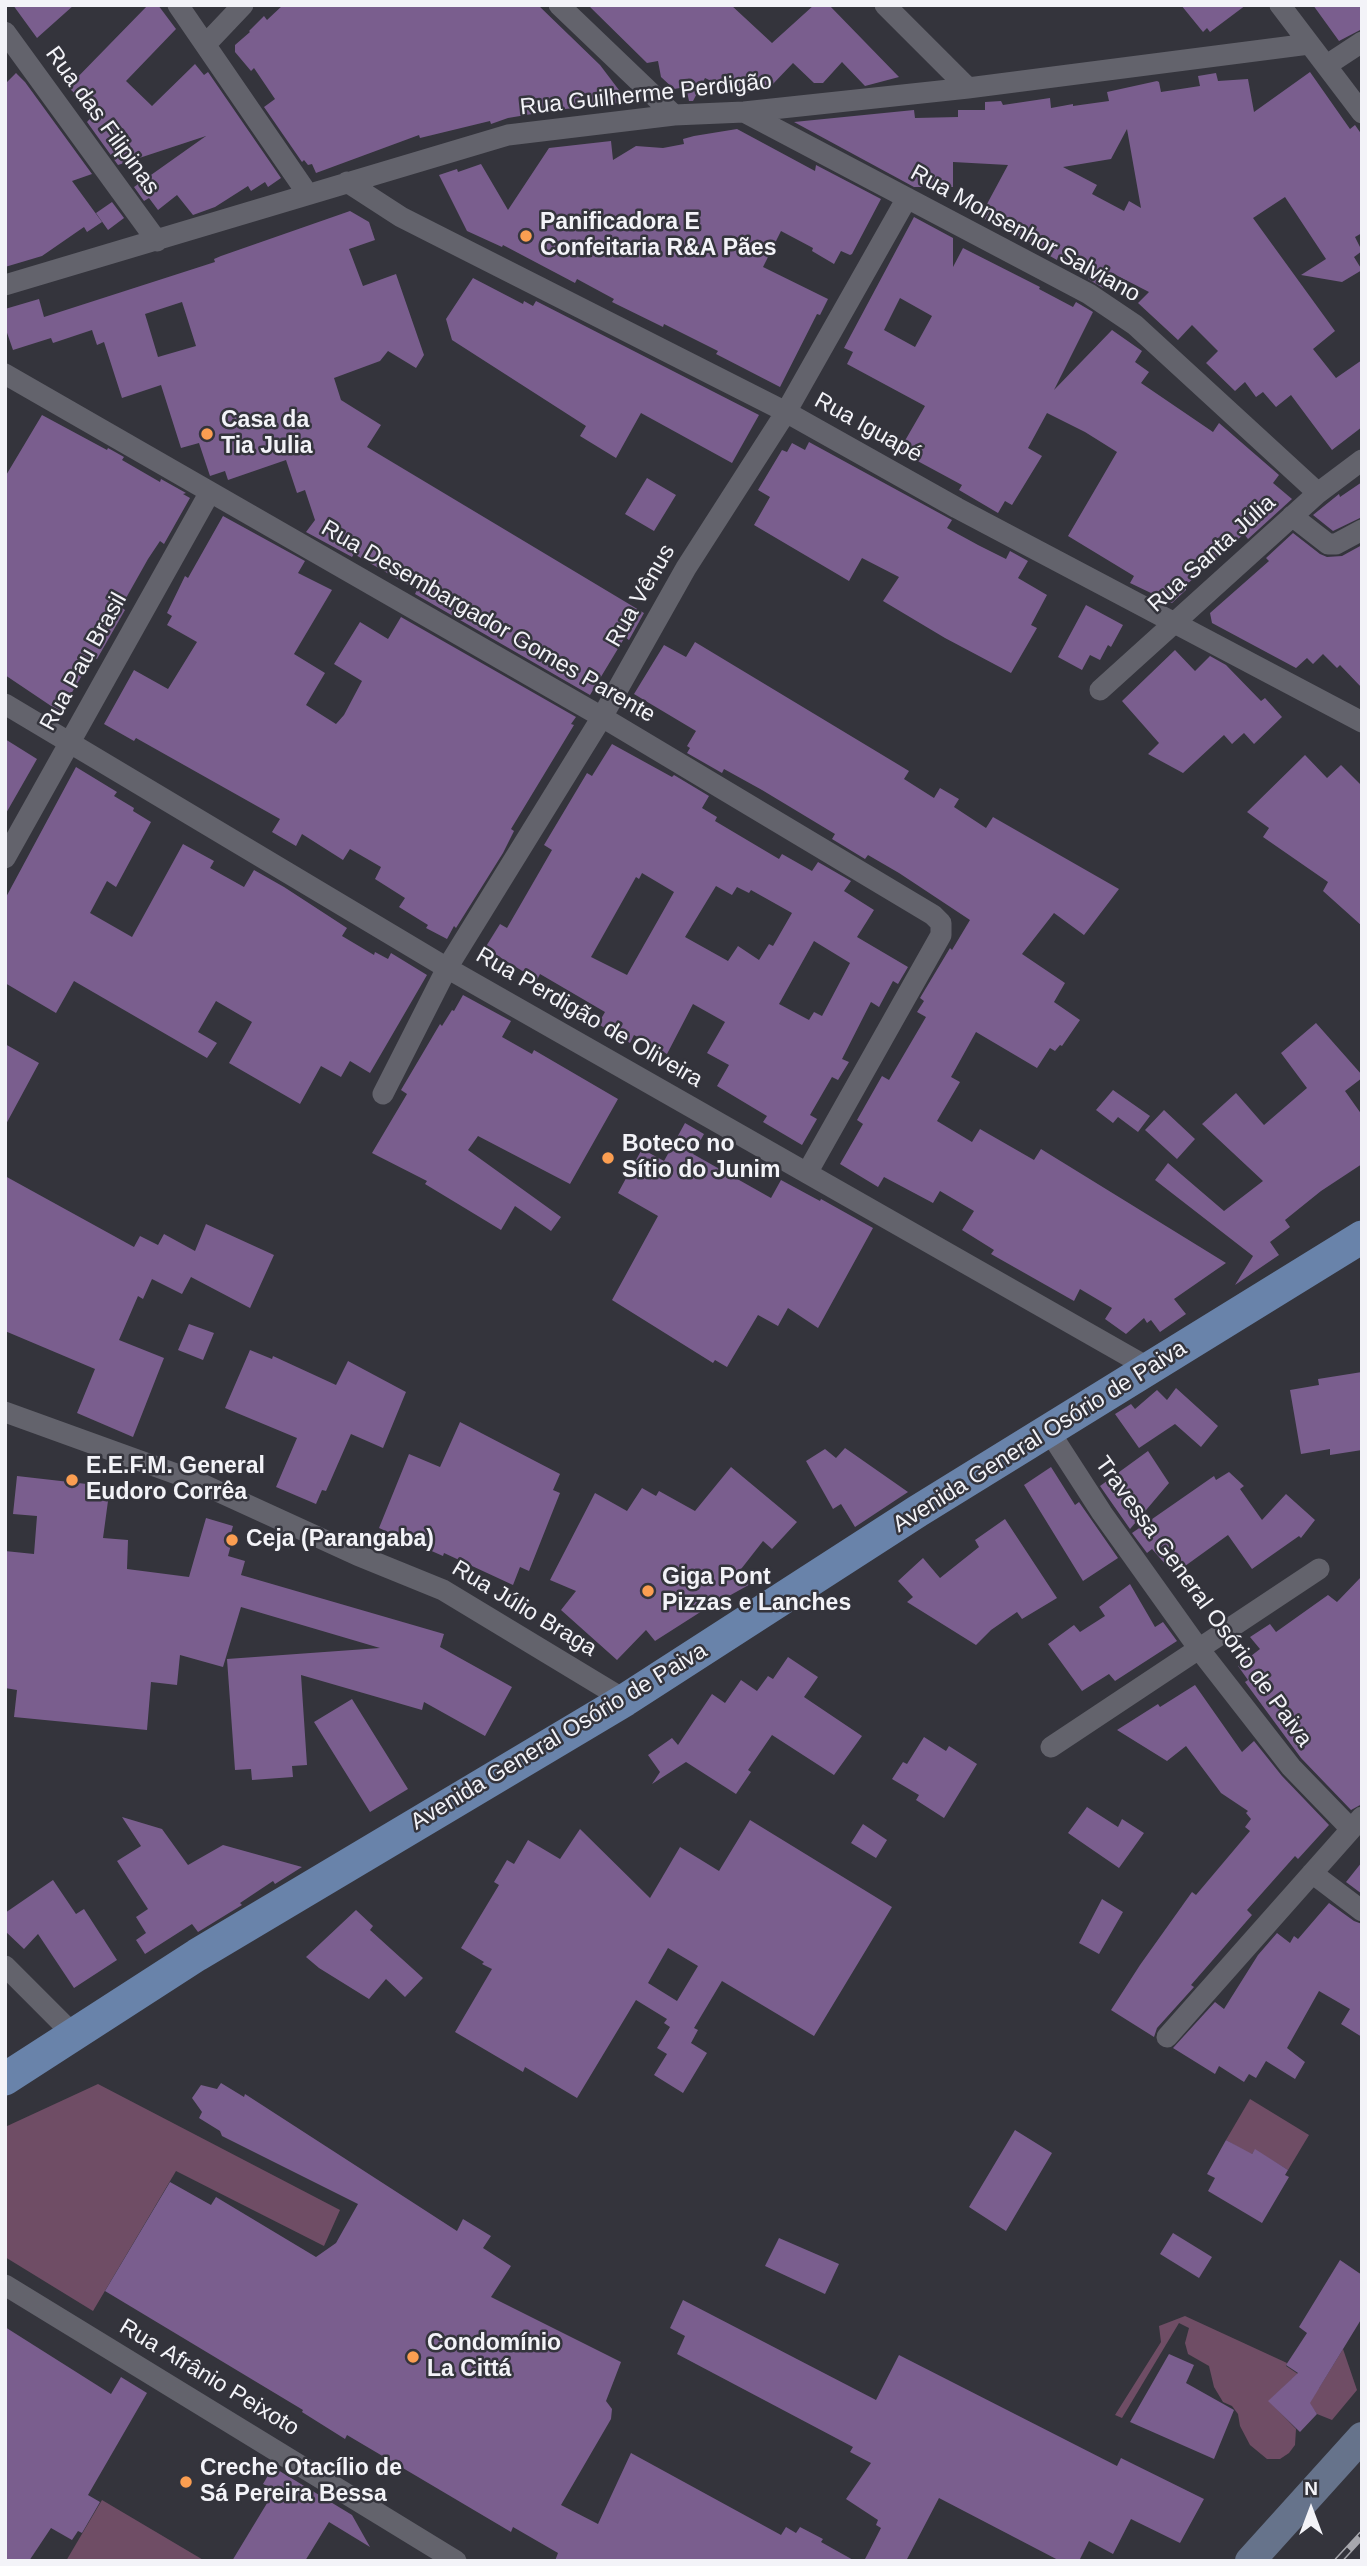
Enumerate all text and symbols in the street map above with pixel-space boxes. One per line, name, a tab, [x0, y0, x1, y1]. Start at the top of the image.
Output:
street label: Rua das Filipinas	[39, 42, 165, 200]
street label: Rua Guilherme Perdigão	[519, 68, 773, 122]
street label: Rua Monsenhor Salviano	[905, 159, 1145, 309]
place label: Panificadora E Confeitaria R&A Pães	[540, 209, 776, 263]
marker: Panificadora E Confeitaria R&A Pães	[518, 228, 534, 244]
street label: Rua Iguapé	[809, 387, 927, 469]
place label: Casa da Tia Julia	[221, 407, 313, 461]
marker: Casa da Tia Julia	[199, 426, 215, 442]
street label: Rua Santa Júlia	[1142, 489, 1282, 619]
street label: Rua Desembargador Gomes Parente	[316, 515, 660, 729]
street label: Rua Vênus	[601, 540, 681, 652]
street label: Rua Pau Brasil	[35, 588, 133, 736]
street label: Rua Perdigão de Oliveira	[471, 942, 707, 1094]
place label: Boteco no Sítio do Junim	[622, 1131, 780, 1185]
marker: Boteco no Sítio do Junim	[600, 1150, 616, 1166]
street label: Avenida General Osório de Paiva	[888, 1335, 1192, 1539]
street label: Travessa General Osório de Paiva	[1088, 1452, 1318, 1752]
place label: E.E.F.M. General Eudoro Corrêa	[86, 1453, 265, 1507]
marker: E.E.F.M. General Eudoro Corrêa	[64, 1472, 80, 1488]
place label: Ceja (Parangaba)	[246, 1526, 434, 1554]
marker: Ceja (Parangaba)	[224, 1532, 240, 1548]
street label: Rua Júlio Braga	[447, 1555, 601, 1663]
place label: Giga Pont Pizzas e Lanches	[662, 1564, 851, 1618]
marker: Giga Pont Pizzas e Lanches	[640, 1583, 656, 1599]
street label: Avenida General Osório de Paiva	[406, 1637, 712, 1837]
street label: Rua Afrânio Peixoto	[114, 2313, 304, 2443]
place label: Condomínio La Cittá	[427, 2330, 561, 2384]
marker: Condomínio La Cittá	[405, 2349, 421, 2365]
place label: Creche Otacílio de Sá Pereira Bessa	[200, 2455, 402, 2509]
marker: Creche Otacílio de Sá Pereira Bessa	[178, 2474, 194, 2490]
north arrow	[1276, 2475, 1346, 2545]
text: N	[1304, 2478, 1318, 2499]

